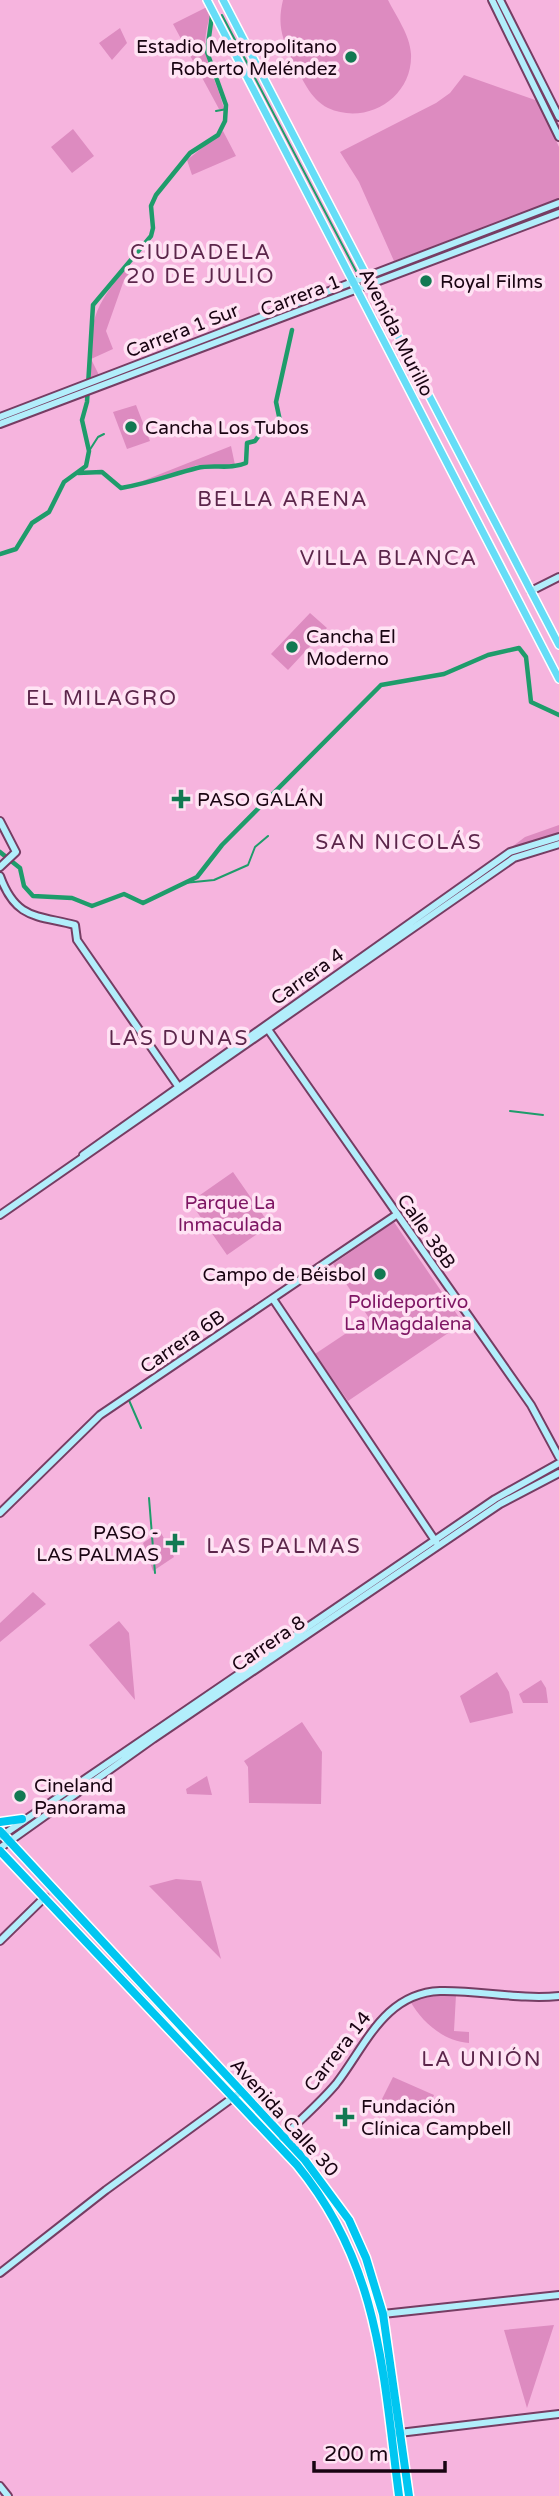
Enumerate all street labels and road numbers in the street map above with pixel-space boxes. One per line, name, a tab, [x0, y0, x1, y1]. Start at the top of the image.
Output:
street label: Avenida Murillo	[354, 265, 438, 400]
street label: Carrera 1	[257, 271, 343, 321]
street label: Carrera 1 Sur	[123, 299, 243, 363]
street label: Carrera 4	[267, 944, 348, 1010]
street label: Calle 38B	[392, 1190, 460, 1273]
street label: Carrera 6B	[136, 1306, 229, 1378]
street label: Carrera 8	[228, 1611, 309, 1676]
street label: Carrera 14	[300, 2007, 376, 2096]
street label: Avenida Calle 30	[226, 2054, 343, 2181]

